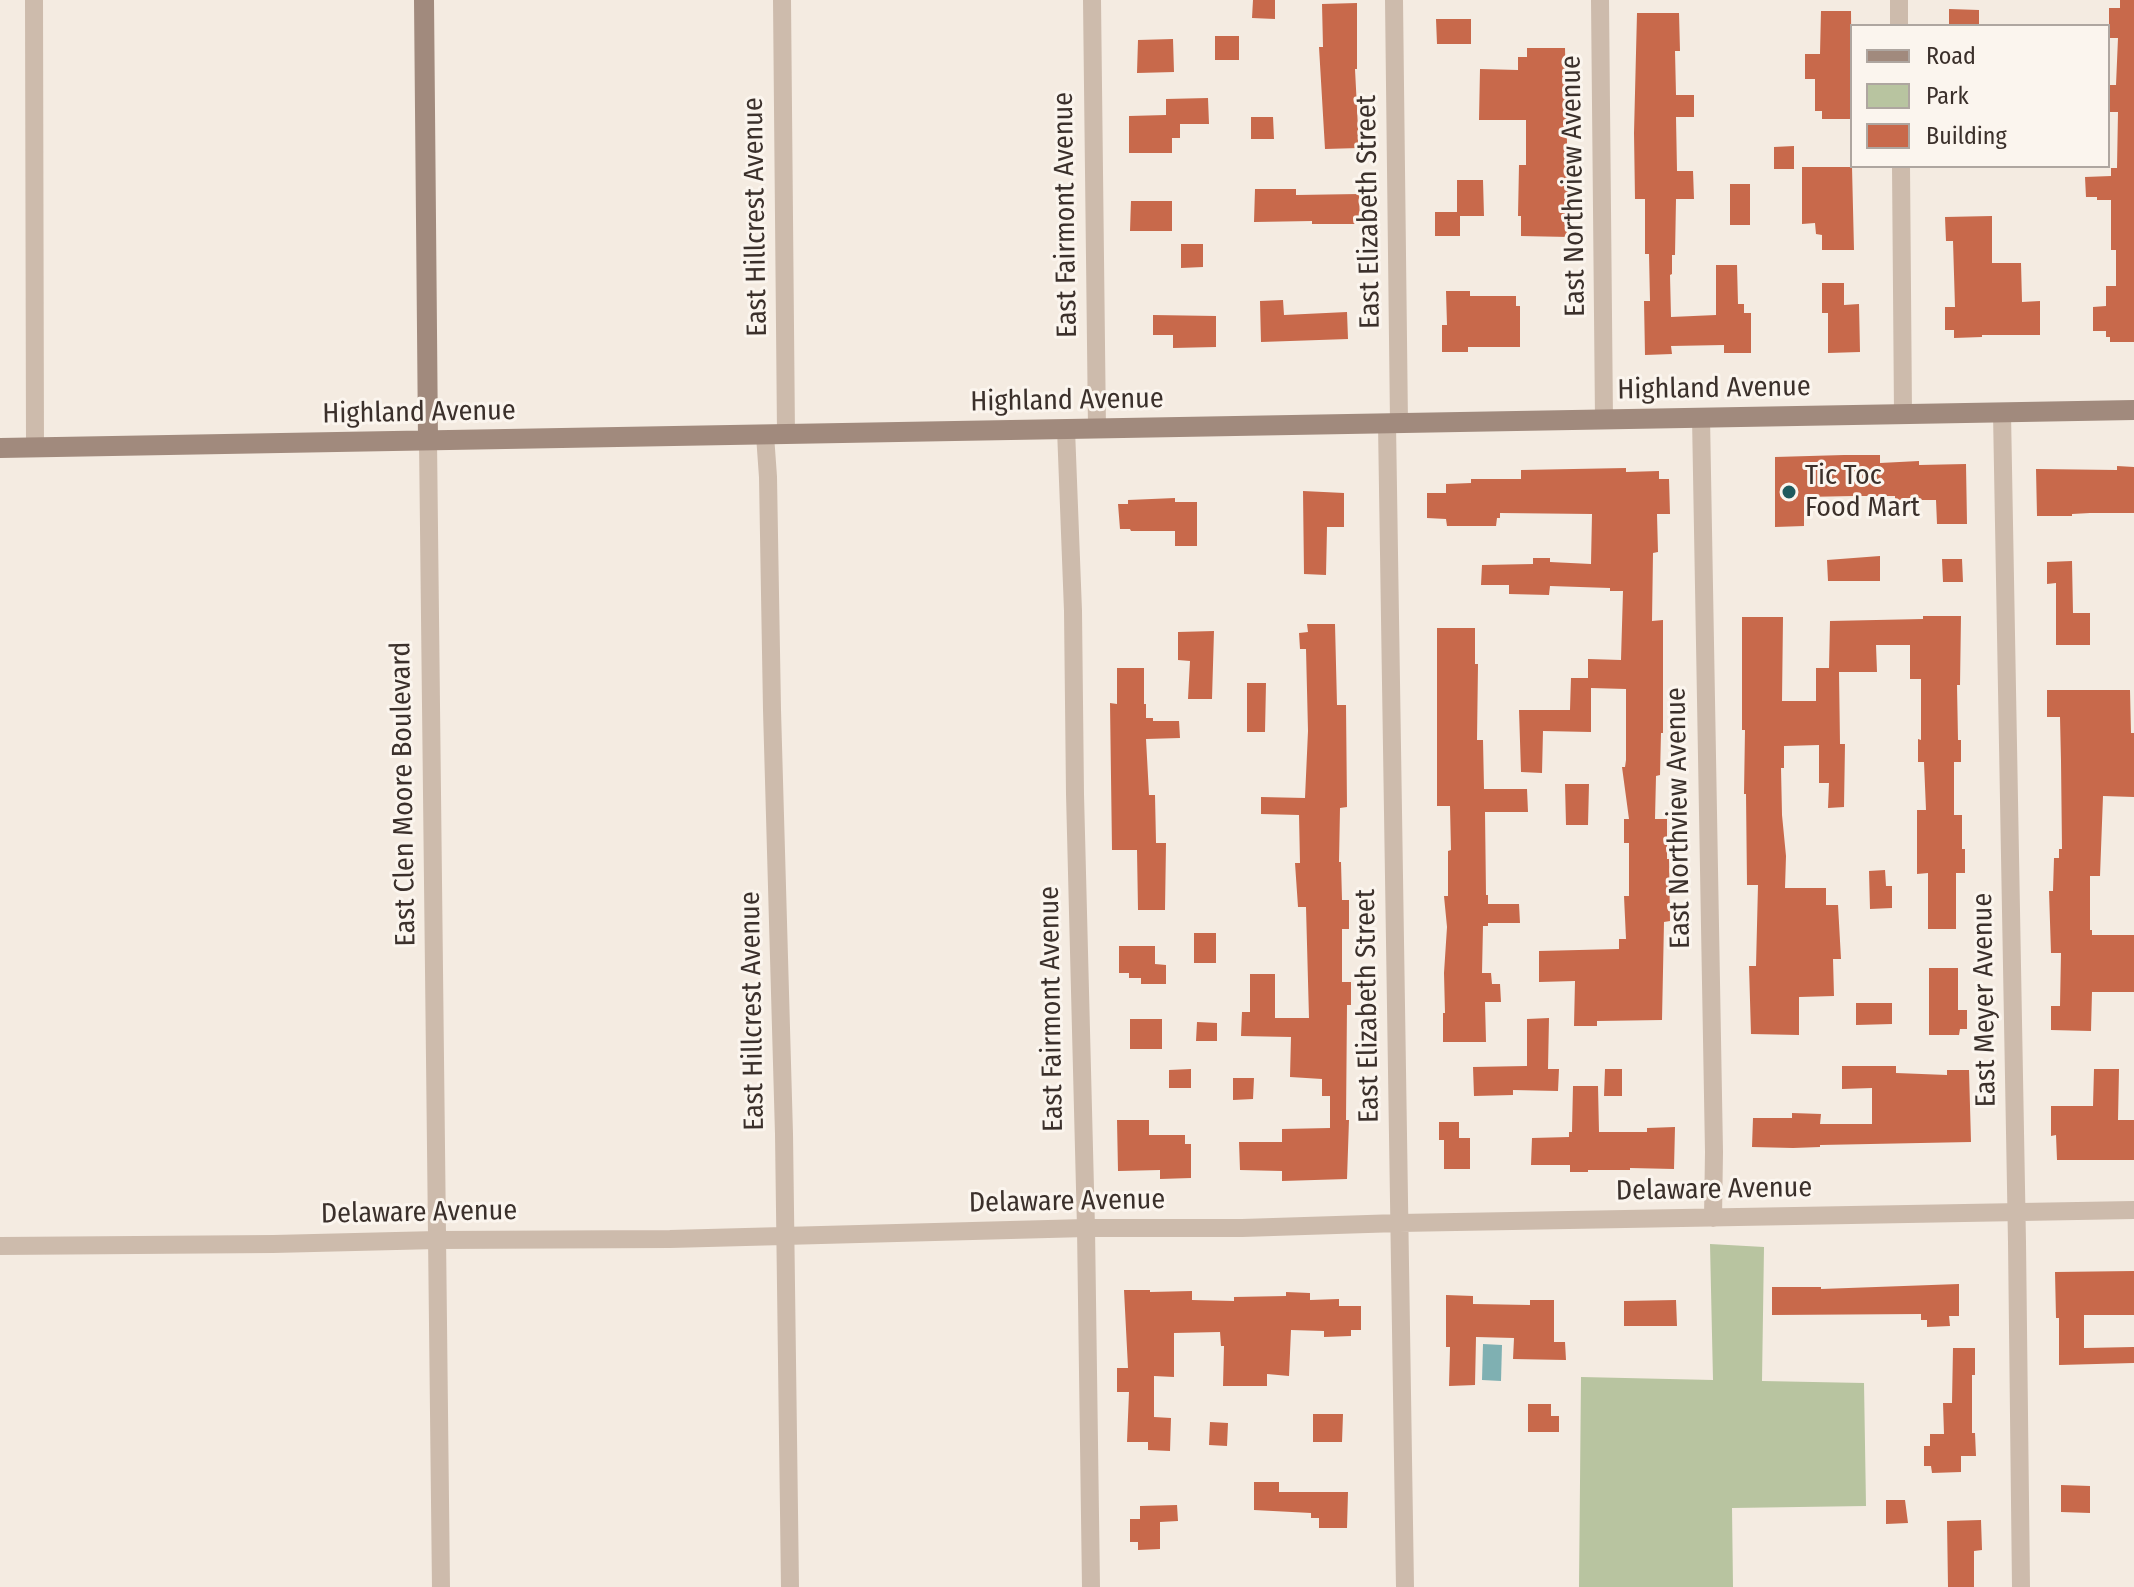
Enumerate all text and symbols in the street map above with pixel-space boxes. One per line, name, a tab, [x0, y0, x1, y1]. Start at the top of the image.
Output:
legend	[1850, 24, 2110, 168]
text: Road	[1926, 42, 1976, 70]
street label: East Northview Avenue	[1555, 55, 1593, 317]
text: Park	[1926, 82, 1969, 110]
street label: East Fairmont Avenue	[1047, 92, 1085, 338]
street label: East Elizabeth Street	[1350, 95, 1388, 329]
street label: East Hillcrest Avenue	[737, 97, 775, 337]
text: Building	[1926, 122, 2007, 150]
street label: Highland Avenue	[1617, 371, 1811, 407]
street label: Highland Avenue	[970, 383, 1164, 419]
street label: Highland Avenue	[322, 395, 516, 431]
place label: Tic Toc Food Mart	[1805, 459, 1920, 525]
marker: Tic Toc Food Mart	[1780, 483, 1798, 501]
street label: East Clen Moore Boulevard	[385, 641, 423, 947]
street label: East Northview Avenue	[1660, 687, 1698, 949]
street label: East Fairmont Avenue	[1033, 886, 1071, 1132]
street label: East Elizabeth Street	[1349, 889, 1387, 1123]
street label: East Hillcrest Avenue	[734, 891, 772, 1131]
street label: East Meyer Avenue	[1966, 893, 2004, 1107]
street label: Delaware Avenue	[1616, 1171, 1812, 1209]
street label: Delaware Avenue	[969, 1183, 1165, 1221]
street label: Delaware Avenue	[321, 1194, 517, 1232]

